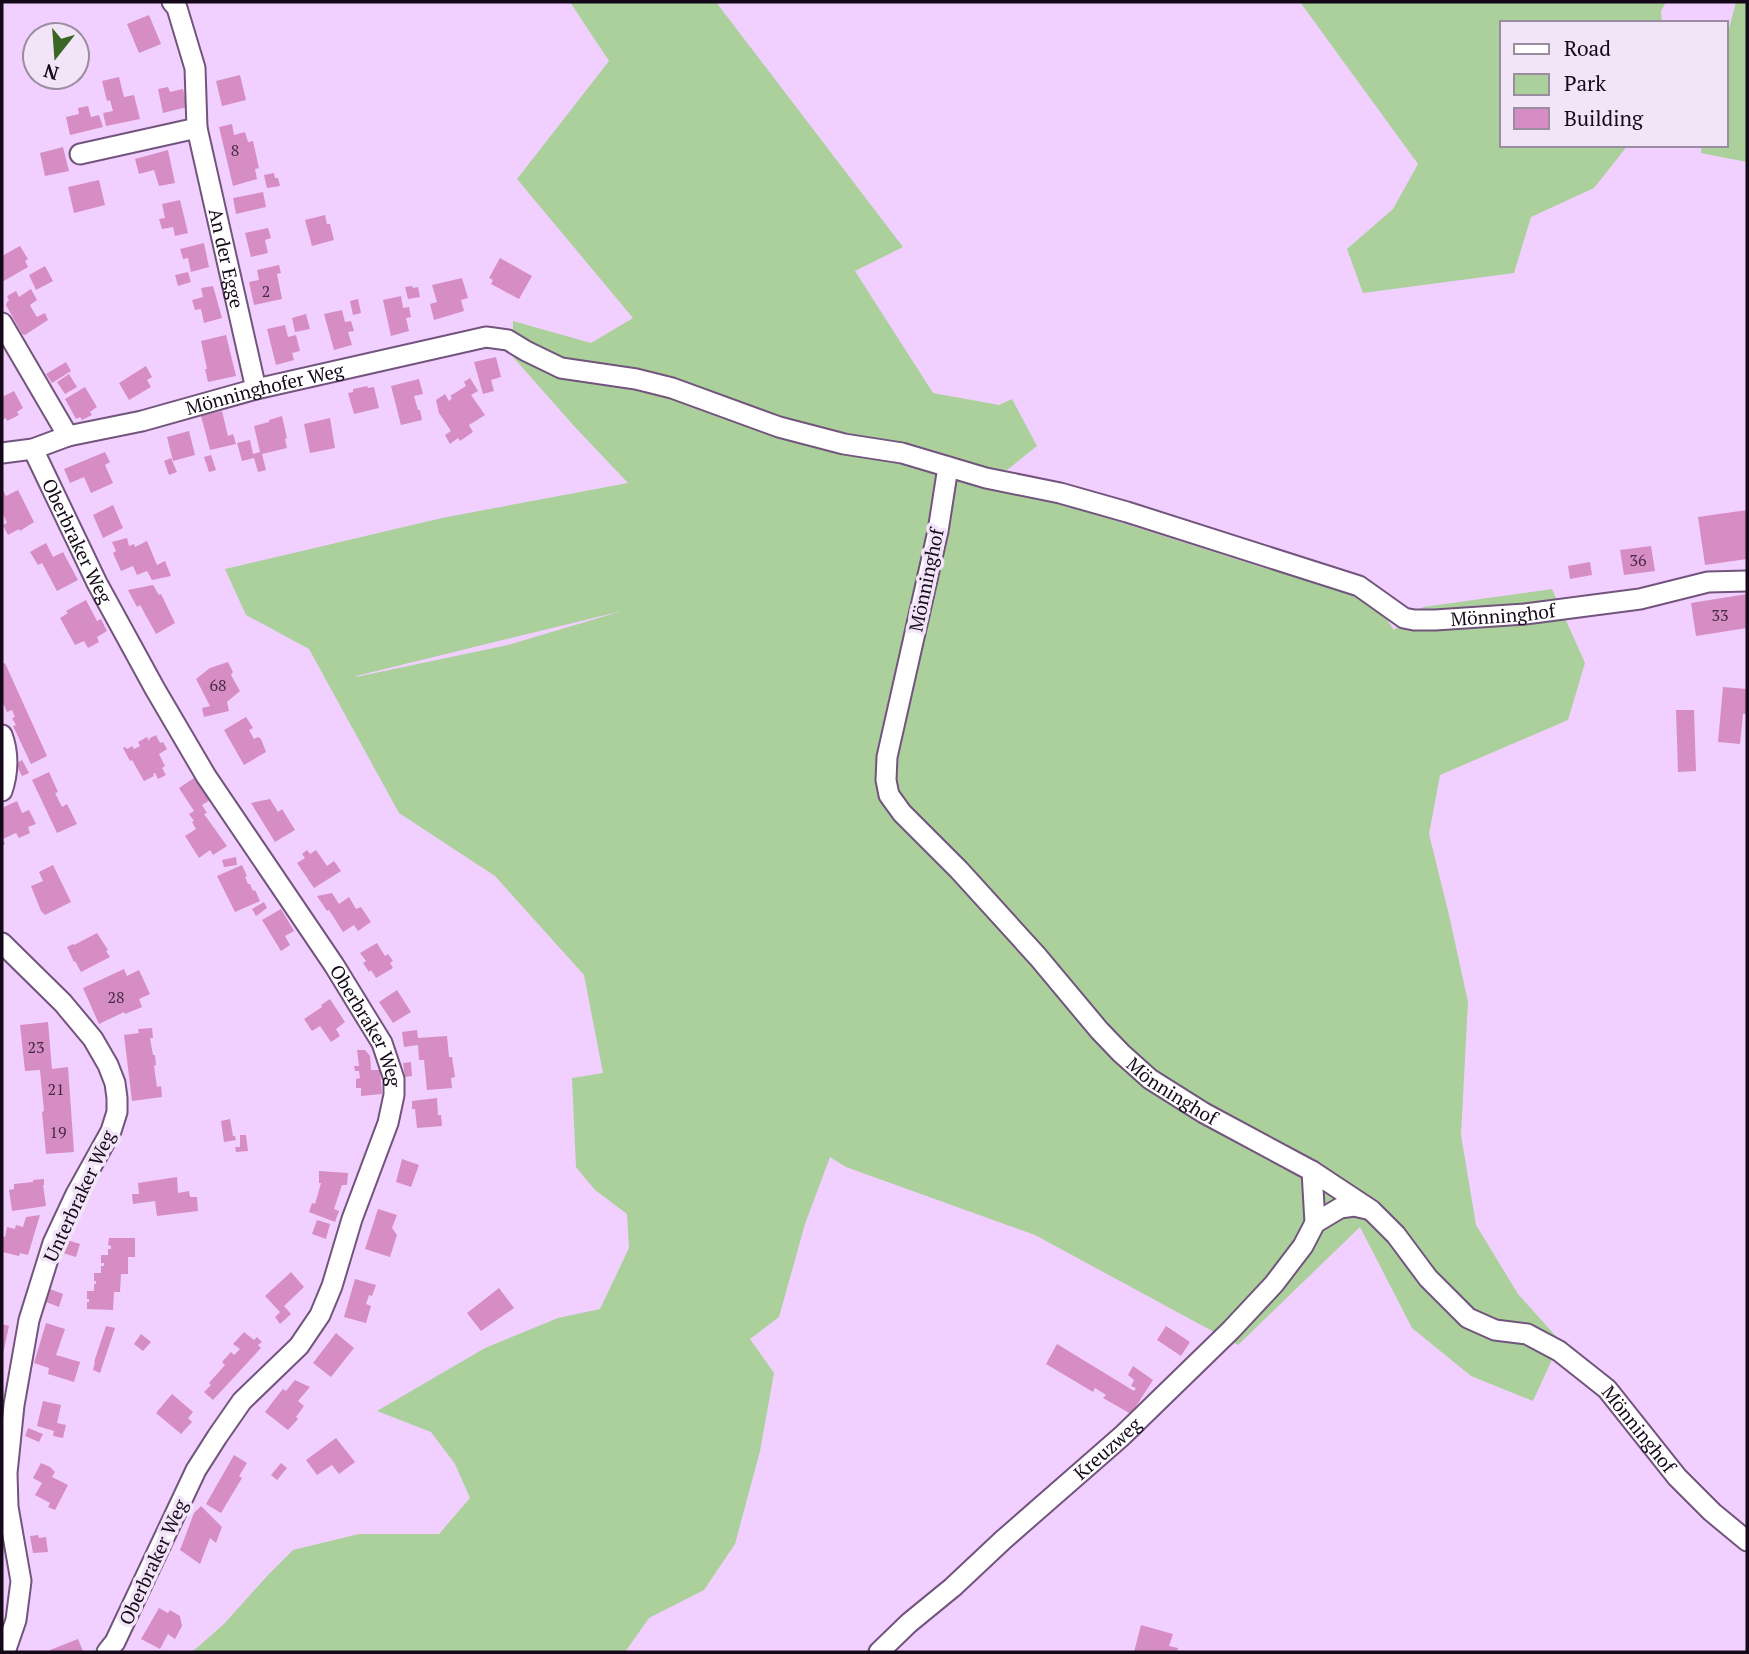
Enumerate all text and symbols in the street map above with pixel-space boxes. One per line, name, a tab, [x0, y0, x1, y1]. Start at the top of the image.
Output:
north arrow	[21, 21, 91, 91]
legend	[1500, 21, 1728, 147]
text: Road	[1564, 34, 1611, 62]
text: N	[40, 59, 61, 87]
text: Park	[1564, 69, 1606, 97]
text: Building	[1564, 104, 1644, 132]
house number: 8	[231, 139, 239, 161]
street label: An der Egge	[204, 206, 250, 310]
house number: 2	[262, 280, 270, 302]
street label: Mönninghofer Weg	[183, 356, 347, 420]
street label: Oberbraker Weg	[37, 474, 119, 608]
street label: Mönninghof	[902, 525, 949, 634]
house number: 36	[1629, 549, 1647, 571]
street label: Mönninghof	[1450, 597, 1558, 631]
house number: 33	[1711, 604, 1729, 626]
house number: 68	[209, 674, 227, 696]
street label: Oberbraker Weg	[325, 960, 407, 1088]
house number: 28	[107, 986, 125, 1008]
house number: 23	[27, 1036, 45, 1058]
street label: Mönninghof	[1122, 1051, 1223, 1131]
house number: 21	[47, 1078, 65, 1100]
house number: 19	[49, 1121, 67, 1143]
street label: Unterbraker Weg	[37, 1125, 120, 1266]
street label: Mönninghof	[1597, 1380, 1683, 1479]
street label: Kreuzweg	[1068, 1411, 1147, 1485]
street label: Oberbraker Weg	[113, 1494, 193, 1629]

